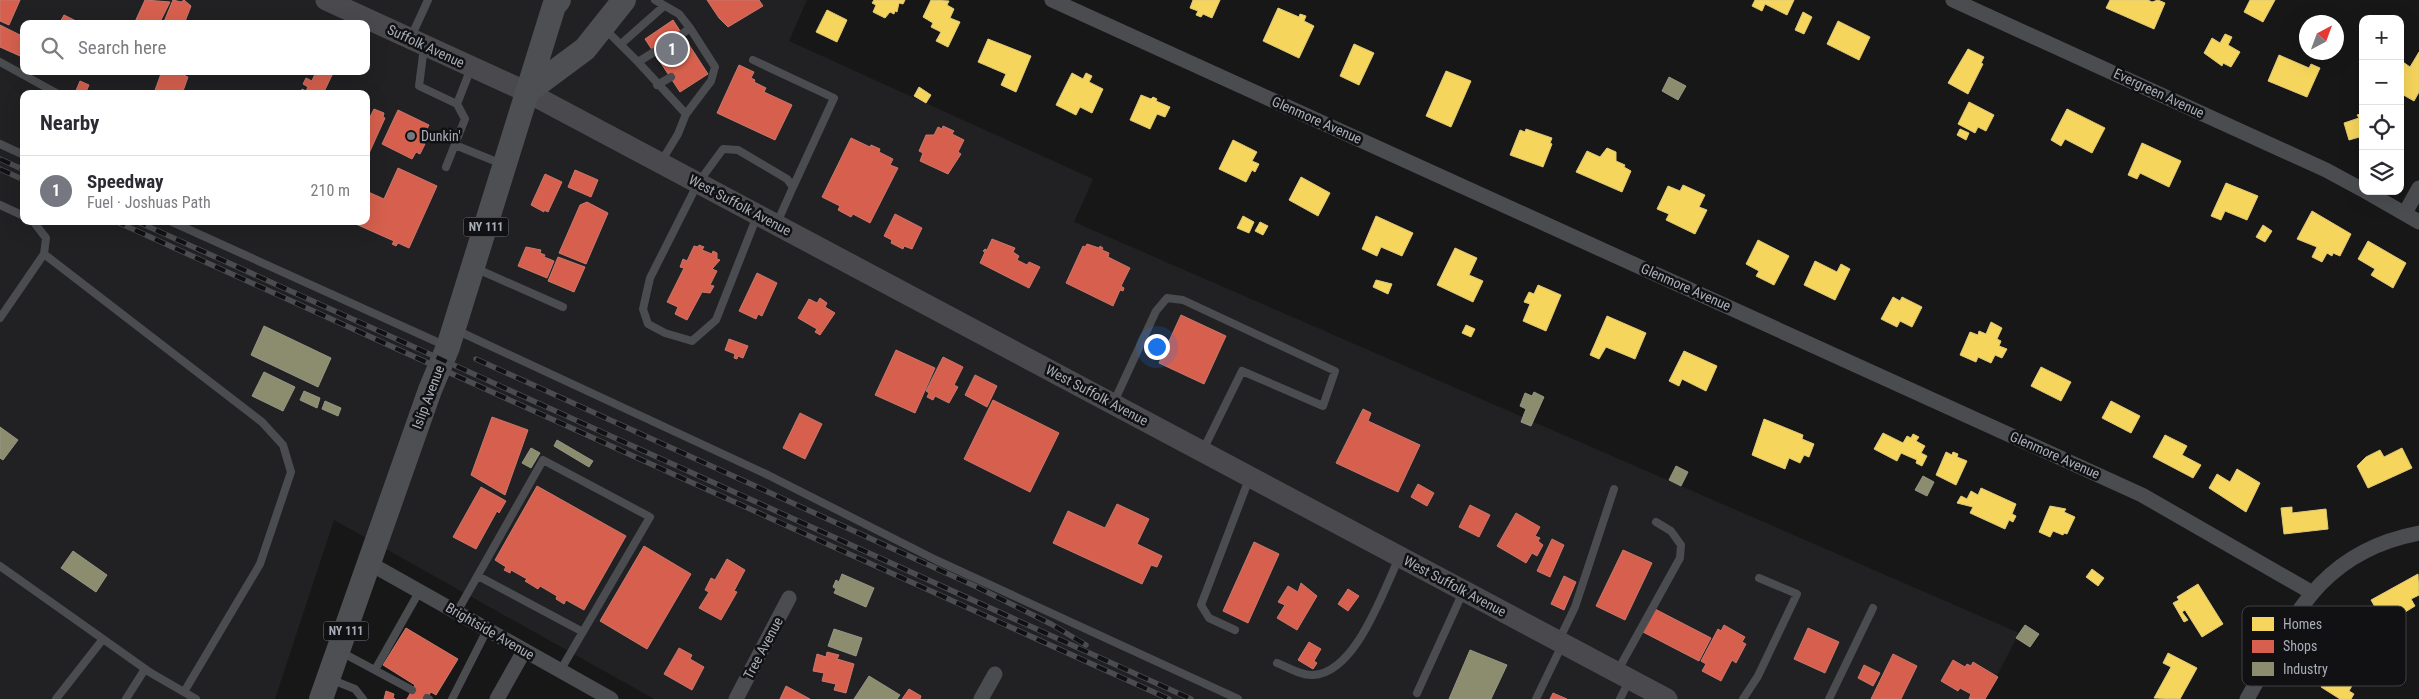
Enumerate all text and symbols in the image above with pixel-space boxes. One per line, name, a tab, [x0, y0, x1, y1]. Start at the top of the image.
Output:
north arrow	[2299, 15, 2344, 60]
map controls	[2359, 15, 2404, 195]
button: +	[2359, 15, 2404, 60]
search box	[20, 20, 370, 75]
street label: Suffolk Avenue	[385, 21, 467, 71]
pin: 1	[656, 30, 688, 68]
icon: search	[38, 34, 66, 62]
text: Search here	[78, 36, 166, 59]
button: −	[2359, 60, 2404, 105]
street label: Evergreen Avenue	[2111, 65, 2207, 121]
street label: Glenmore Avenue	[1270, 93, 1365, 147]
button: locate	[2359, 105, 2404, 150]
text: Nearby	[40, 111, 99, 135]
place label: Dunkin'	[421, 128, 461, 144]
marker: Dunkin'	[405, 130, 417, 142]
button: layers	[2359, 150, 2404, 195]
text: Speedway	[87, 170, 164, 193]
street label: West Suffolk Avenue	[686, 171, 794, 239]
text: 1	[52, 181, 60, 200]
text: 210 m	[311, 181, 350, 200]
text: Fuel · Joshuas Path	[87, 193, 211, 212]
road number: NY 111	[464, 218, 508, 236]
street label: Glenmore Avenue	[1639, 260, 1734, 314]
your location	[1144, 334, 1170, 360]
street label: West Suffolk Avenue	[1043, 361, 1151, 429]
street label: Islip Avenue	[409, 363, 448, 431]
street label: Glenmore Avenue	[2008, 428, 2103, 482]
street label: West Suffolk Avenue	[1401, 552, 1509, 620]
street label: Brightside Avenue	[443, 599, 537, 663]
legend	[2242, 606, 2406, 686]
street label: Tree Avenue	[740, 614, 786, 682]
text: Homes	[2283, 616, 2322, 632]
road number: NY 111	[324, 622, 368, 640]
text: Shops	[2283, 638, 2317, 654]
text: Industry	[2283, 661, 2328, 677]

